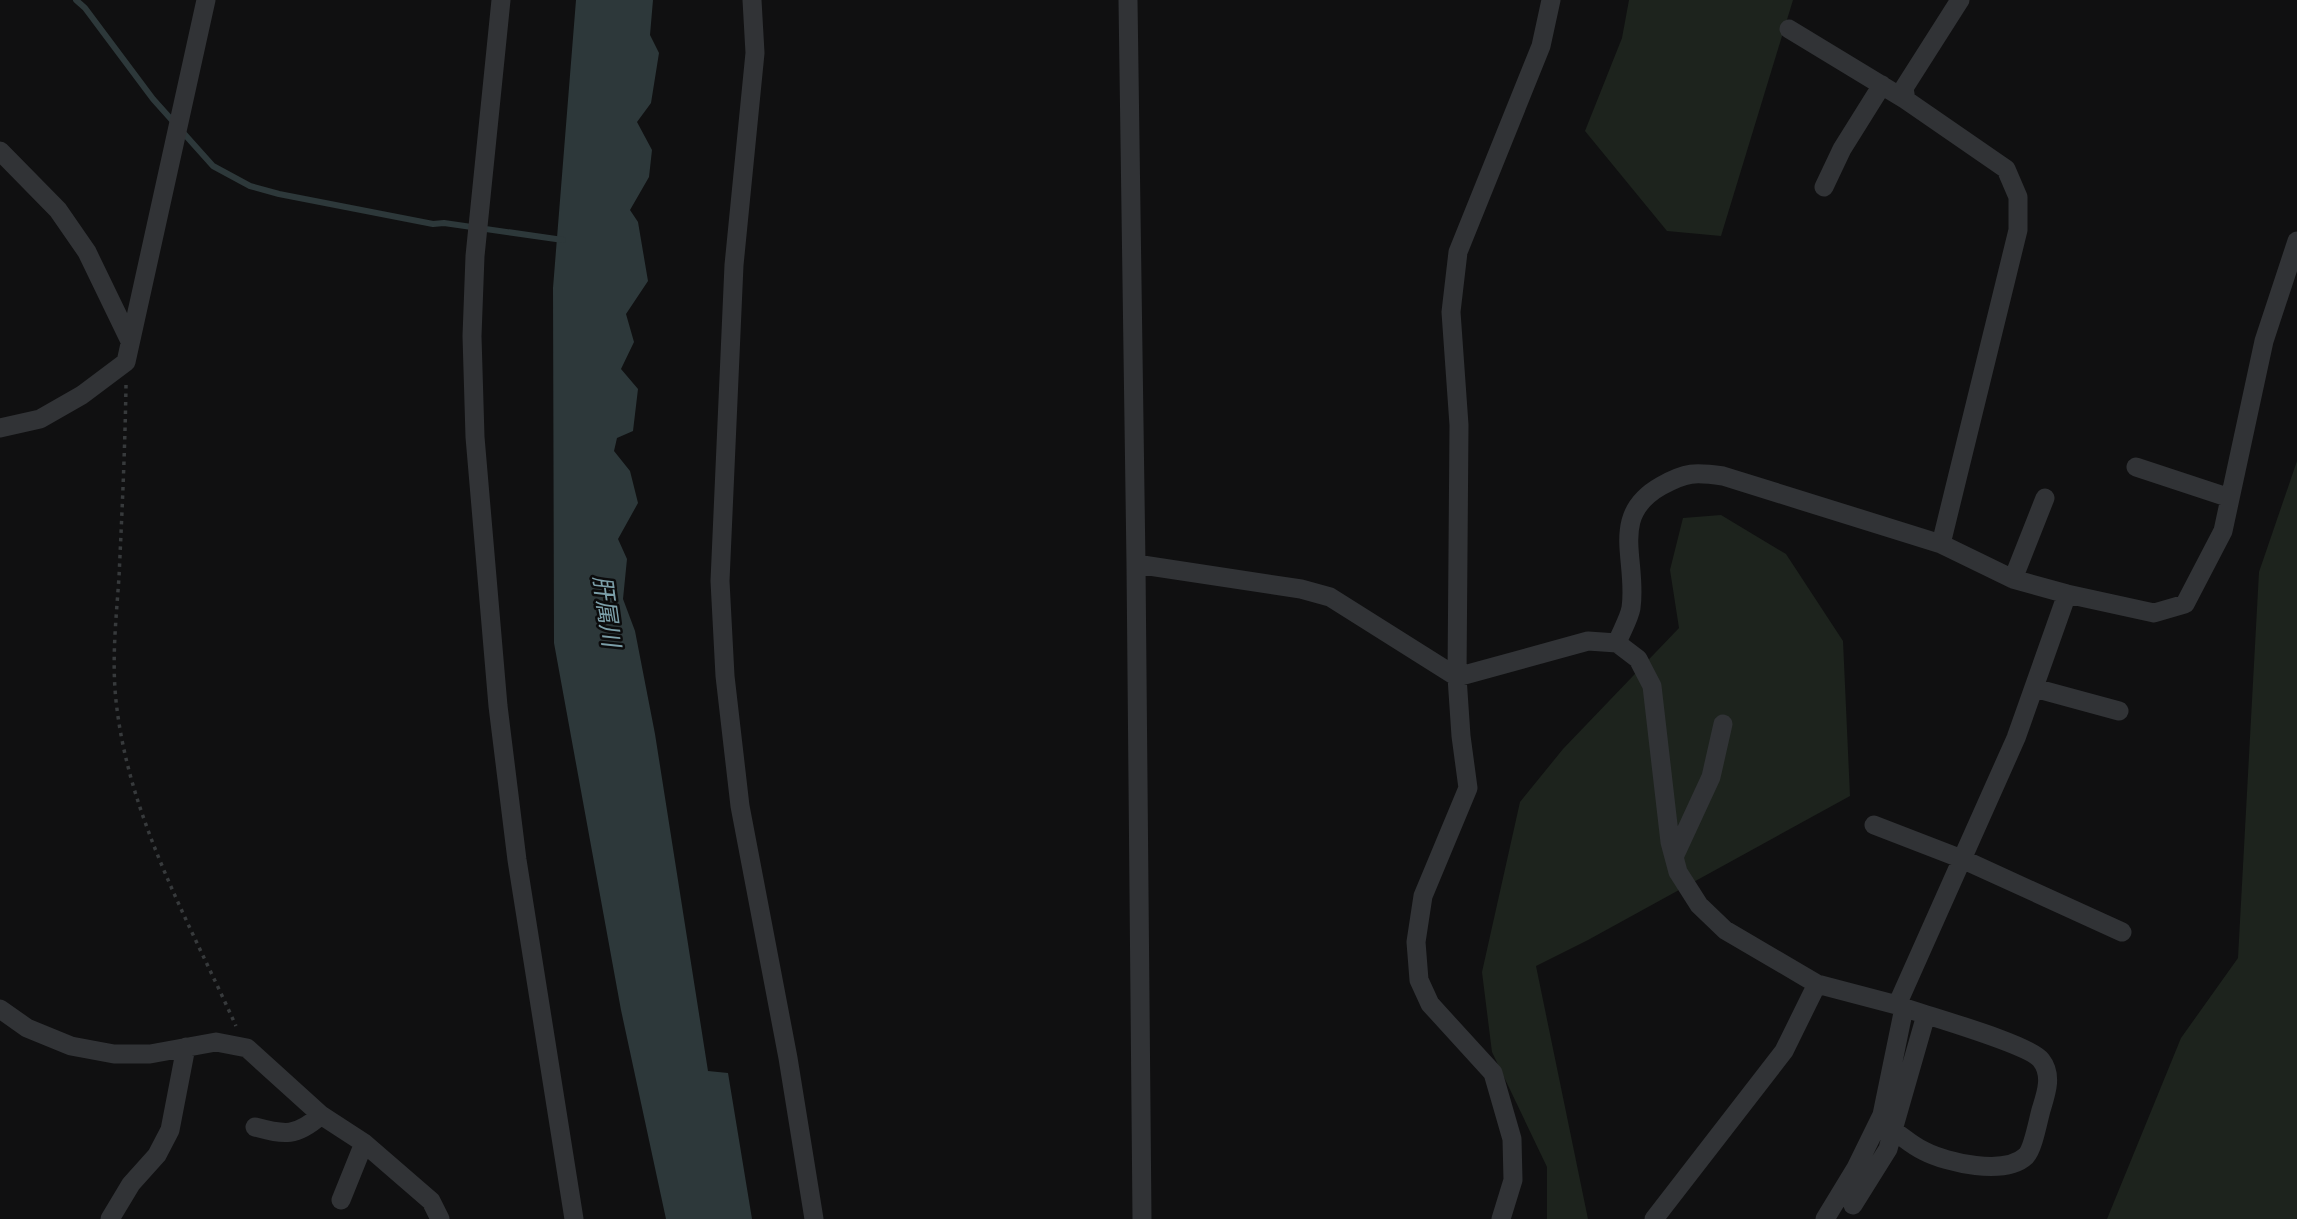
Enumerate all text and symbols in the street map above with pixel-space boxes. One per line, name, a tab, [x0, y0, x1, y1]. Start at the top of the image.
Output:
water label: 肝属川	[588, 573, 627, 652]

